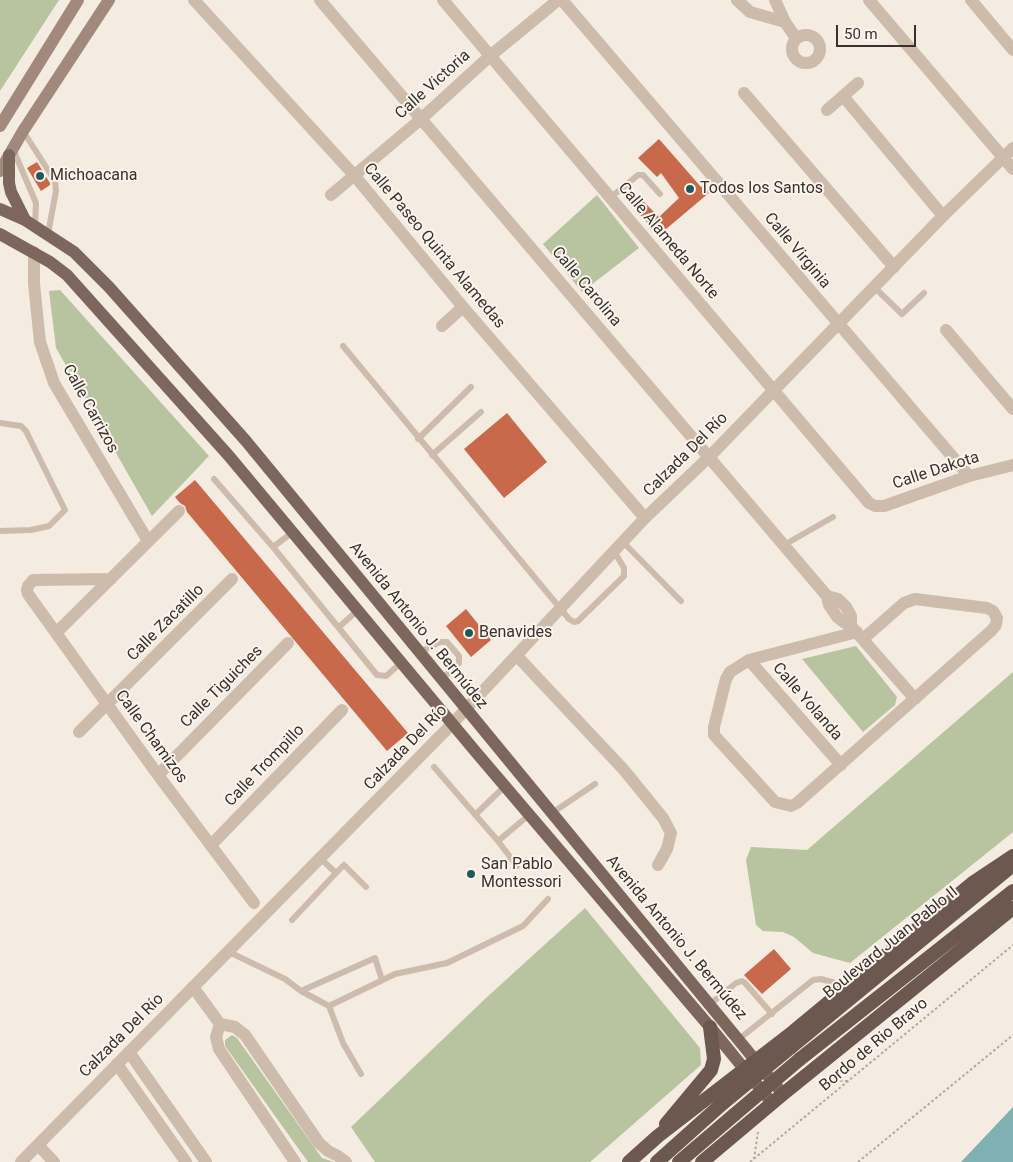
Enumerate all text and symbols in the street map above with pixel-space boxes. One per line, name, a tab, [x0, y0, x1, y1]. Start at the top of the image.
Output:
scale bar	[838, 15, 918, 47]
text: 50 m	[844, 25, 878, 43]
street label: Calle Victoria	[392, 46, 474, 124]
street label: Calle Paseo Quinta Alamedas	[359, 159, 509, 333]
place label: Michoacana	[50, 166, 137, 186]
marker: Michoacana	[34, 170, 46, 182]
street label: Calle Alameda Norte	[614, 179, 722, 303]
place label: Todos los Santos	[700, 179, 823, 199]
marker: Todos los Santos	[684, 183, 696, 195]
street label: Calle Virginia	[760, 209, 834, 293]
street label: Calle Carolina	[547, 243, 625, 331]
street label: Calle Carrizos	[58, 361, 122, 457]
street label: Calzada Del Río	[640, 409, 732, 501]
street label: Calle Dakota	[890, 448, 982, 494]
street label: Avenida Antonio J. Bermúdez	[345, 539, 491, 713]
street label: Calle Zacatillo	[124, 581, 208, 665]
place label: Benavides	[479, 623, 552, 643]
marker: Benavides	[463, 627, 475, 639]
street label: Calle Tiguiches	[177, 642, 267, 732]
street label: Calle Yolanda	[768, 659, 846, 745]
street label: Calle Chamizos	[111, 687, 191, 787]
street label: Calzada Del Río	[360, 701, 452, 795]
street label: Calle Trompillo	[221, 721, 309, 811]
street label: Avenida Antonio J. Bermúdez	[601, 852, 751, 1024]
place label: San Pablo Montessori	[481, 855, 562, 893]
marker: San Pablo Montessori	[465, 868, 477, 880]
street label: Boulevard Juan Pablo II	[820, 883, 962, 1003]
street label: Calzada Del Río	[76, 990, 168, 1082]
street label: Bordo de Rio Bravo	[816, 994, 932, 1096]

